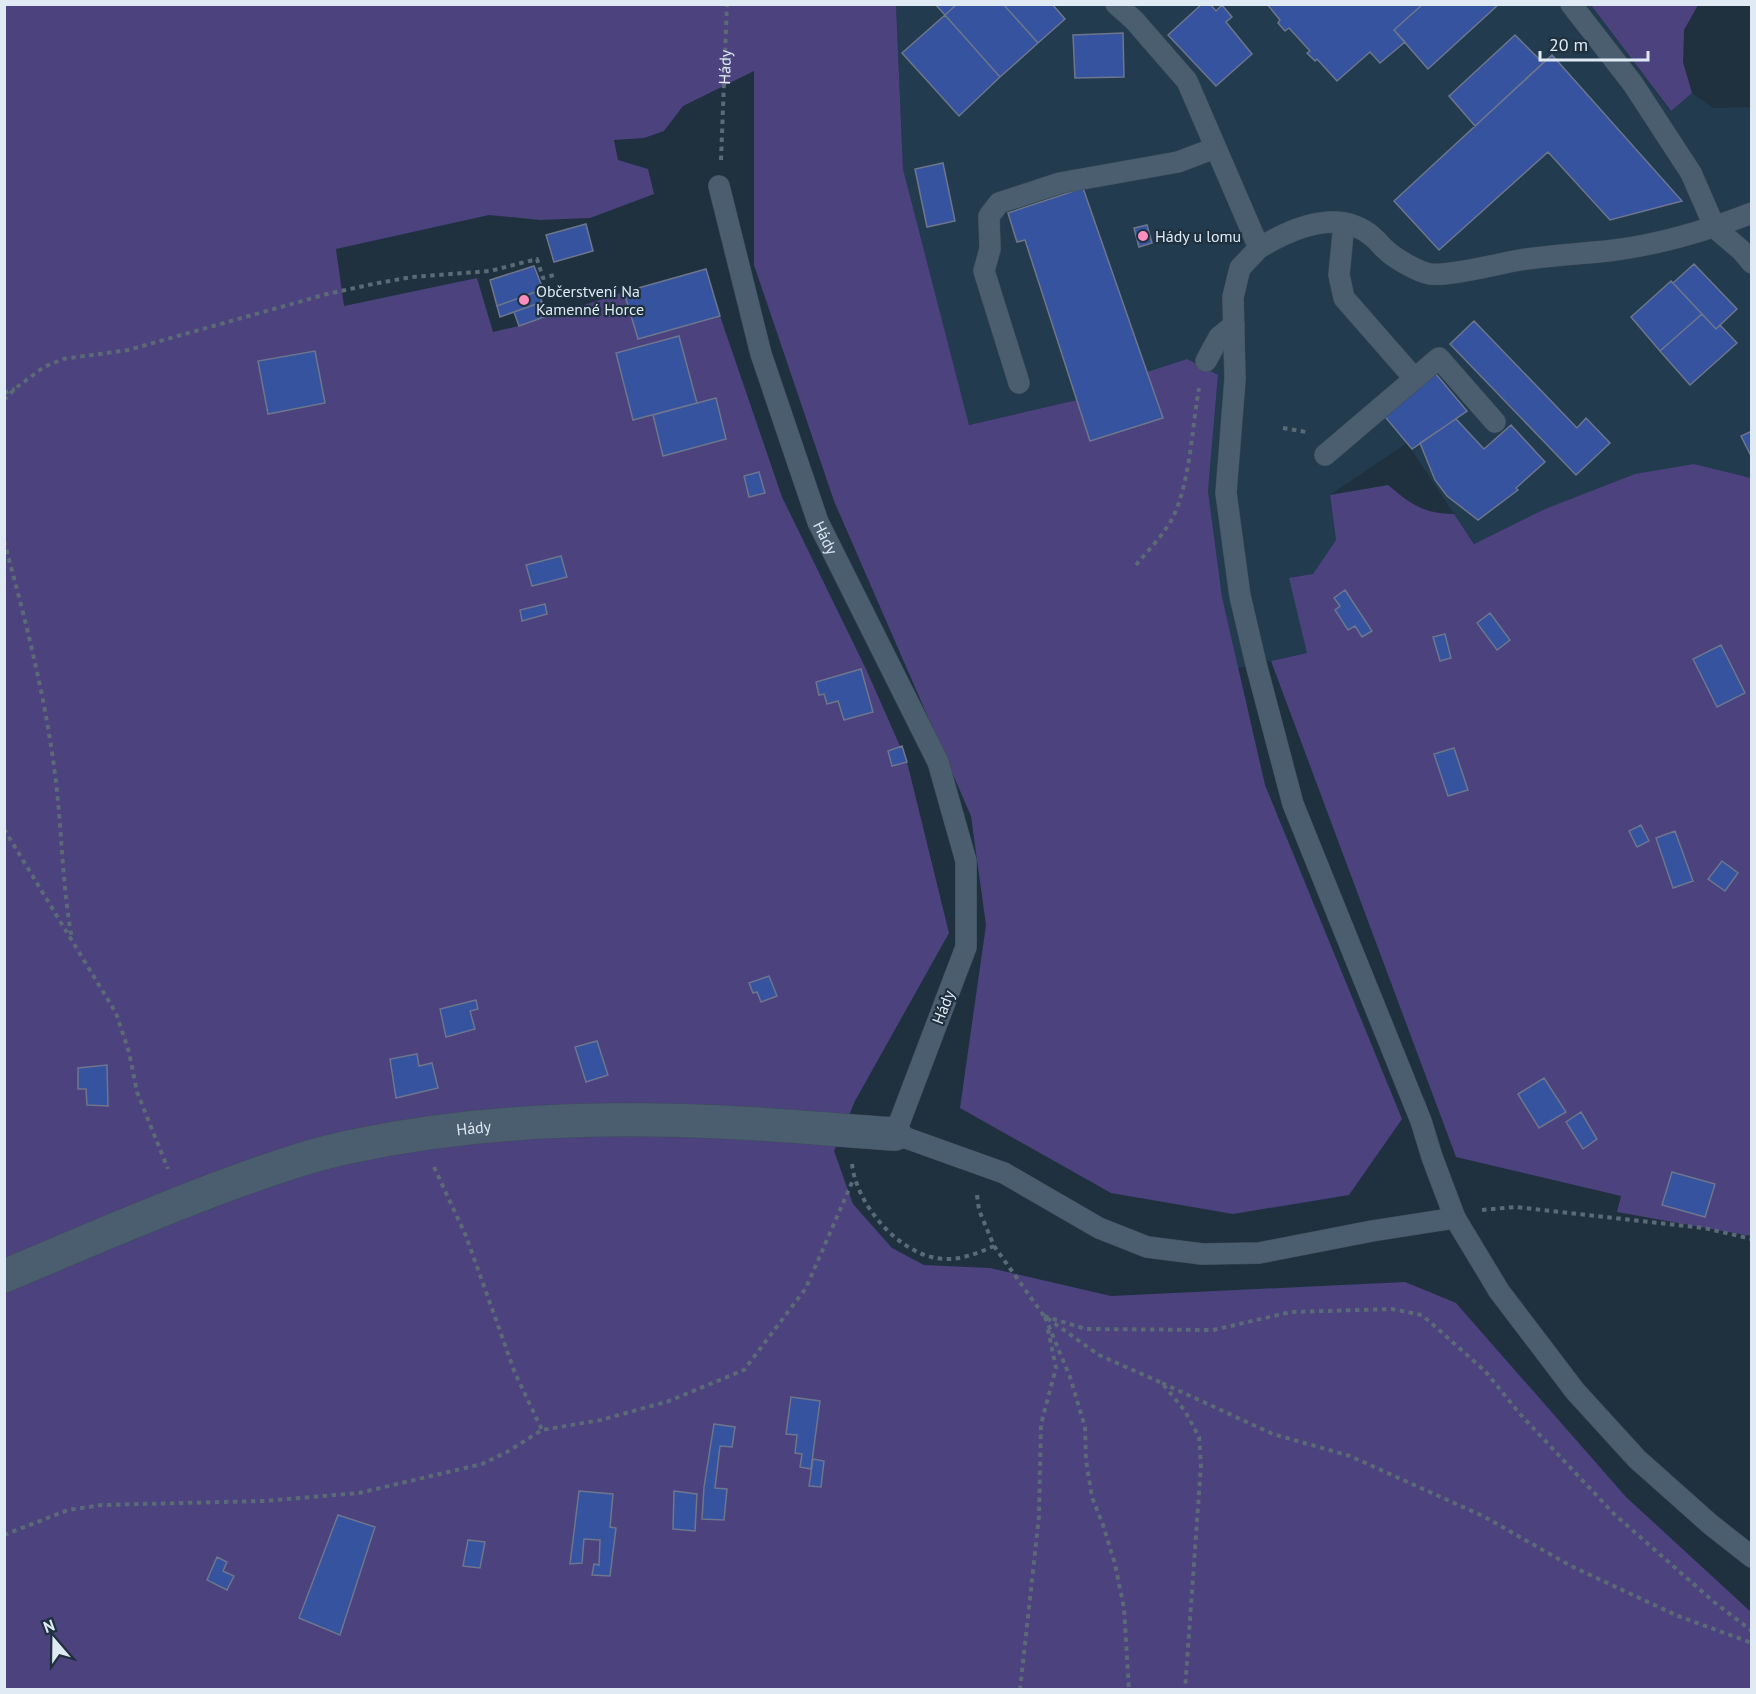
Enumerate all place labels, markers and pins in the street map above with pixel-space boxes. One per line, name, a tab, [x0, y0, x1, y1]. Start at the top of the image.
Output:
place label: Hády u lomu	[1155, 226, 1241, 246]
marker: Hády u lomu	[1136, 229, 1150, 243]
place label: Občerstvení Na Kamenné Horce	[536, 281, 644, 319]
marker: Občerstvení Na Kamenné Horce	[517, 293, 531, 307]

